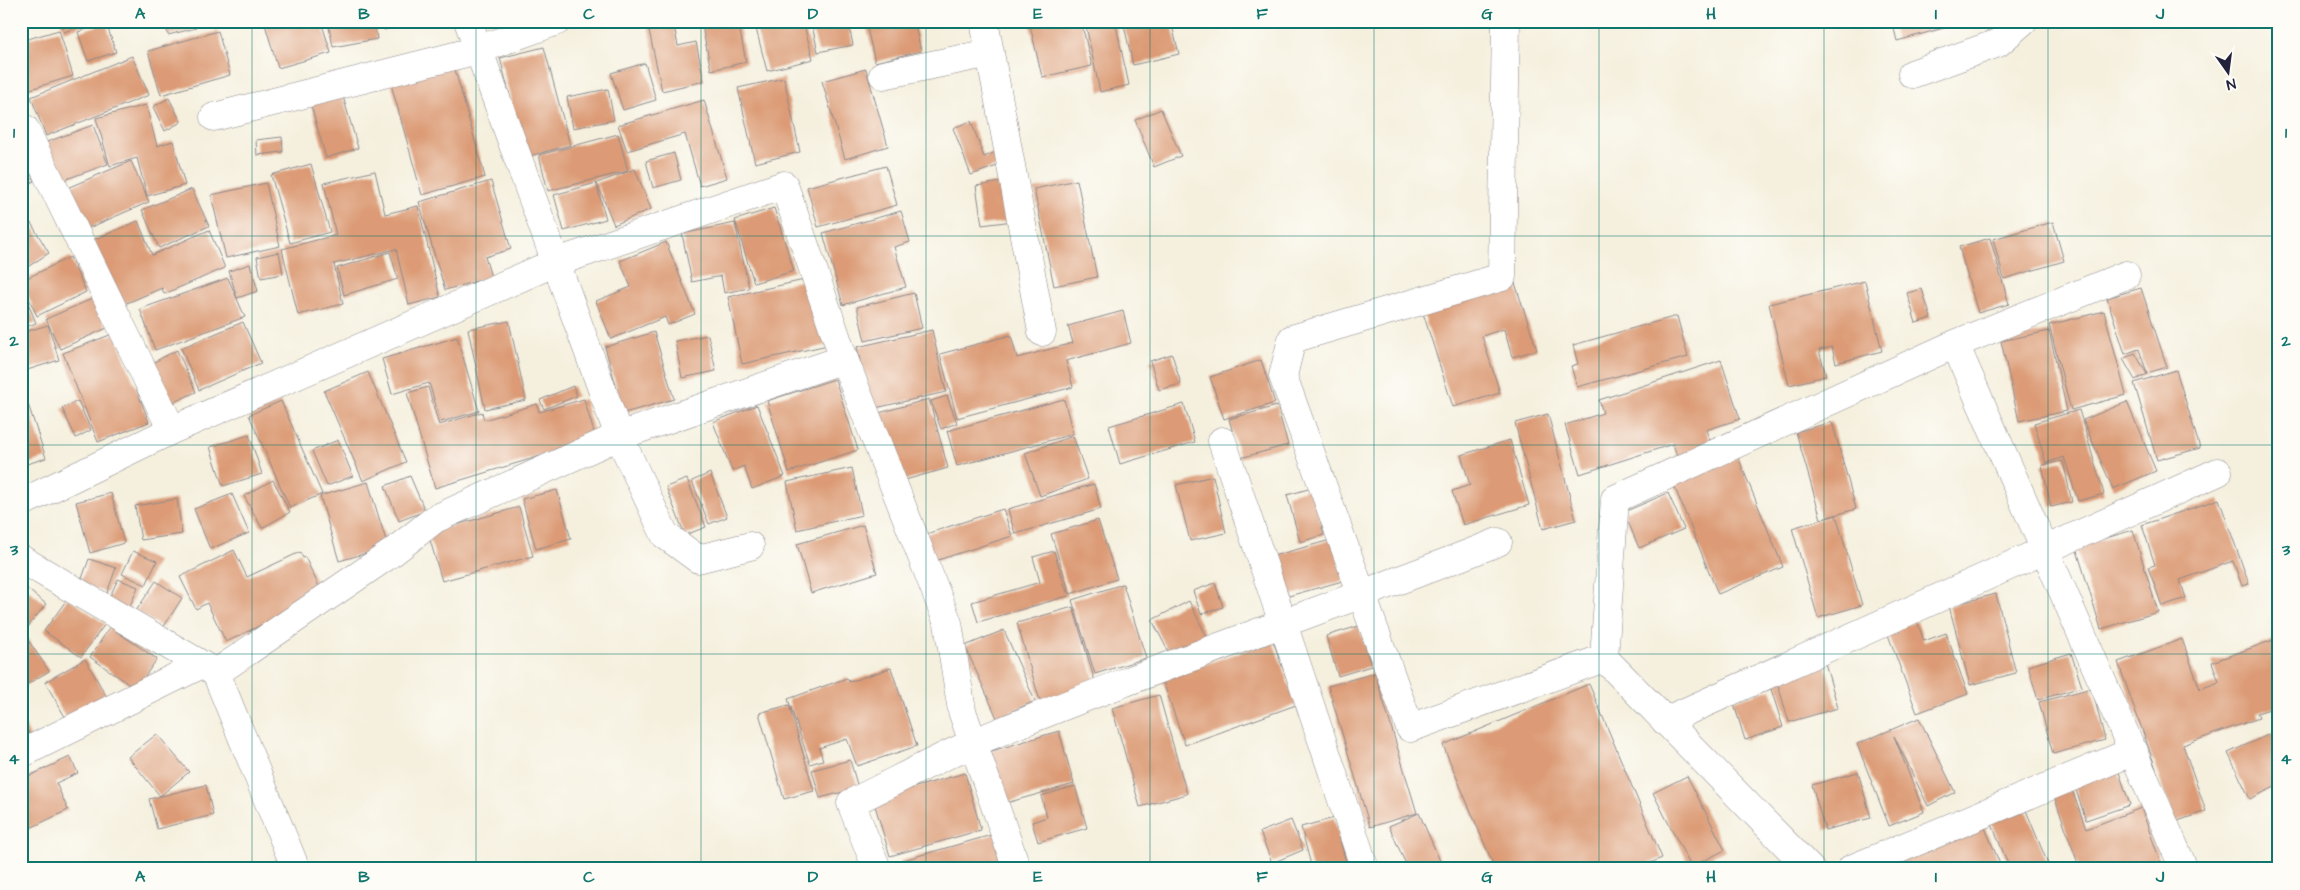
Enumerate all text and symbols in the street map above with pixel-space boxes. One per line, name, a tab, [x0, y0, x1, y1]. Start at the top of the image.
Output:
text: A	[135, 3, 146, 25]
text: B	[358, 3, 370, 25]
text: C	[583, 3, 595, 25]
text: D	[808, 3, 819, 25]
text: E	[1033, 3, 1043, 25]
text: F	[1256, 3, 1268, 25]
text: G	[1481, 3, 1493, 25]
text: H	[1706, 3, 1716, 25]
text: I	[1935, 3, 1937, 25]
text: J	[2155, 3, 2165, 25]
north arrow	[2202, 48, 2252, 98]
text: N	[2224, 73, 2238, 94]
text: 1	[13, 122, 16, 144]
text: 1	[2285, 122, 2288, 144]
text: 2	[8, 330, 19, 352]
text: 2	[2280, 330, 2291, 352]
text: 3	[9, 539, 19, 561]
text: 3	[2281, 539, 2291, 561]
text: 4	[9, 748, 20, 770]
text: 4	[2281, 748, 2292, 770]
text: A	[135, 866, 146, 888]
text: B	[358, 866, 370, 888]
text: C	[583, 866, 595, 888]
text: D	[808, 866, 819, 888]
text: E	[1033, 866, 1043, 888]
text: F	[1256, 866, 1268, 888]
text: G	[1481, 866, 1493, 888]
text: H	[1706, 866, 1716, 888]
text: I	[1935, 866, 1937, 888]
text: J	[2155, 866, 2165, 888]

